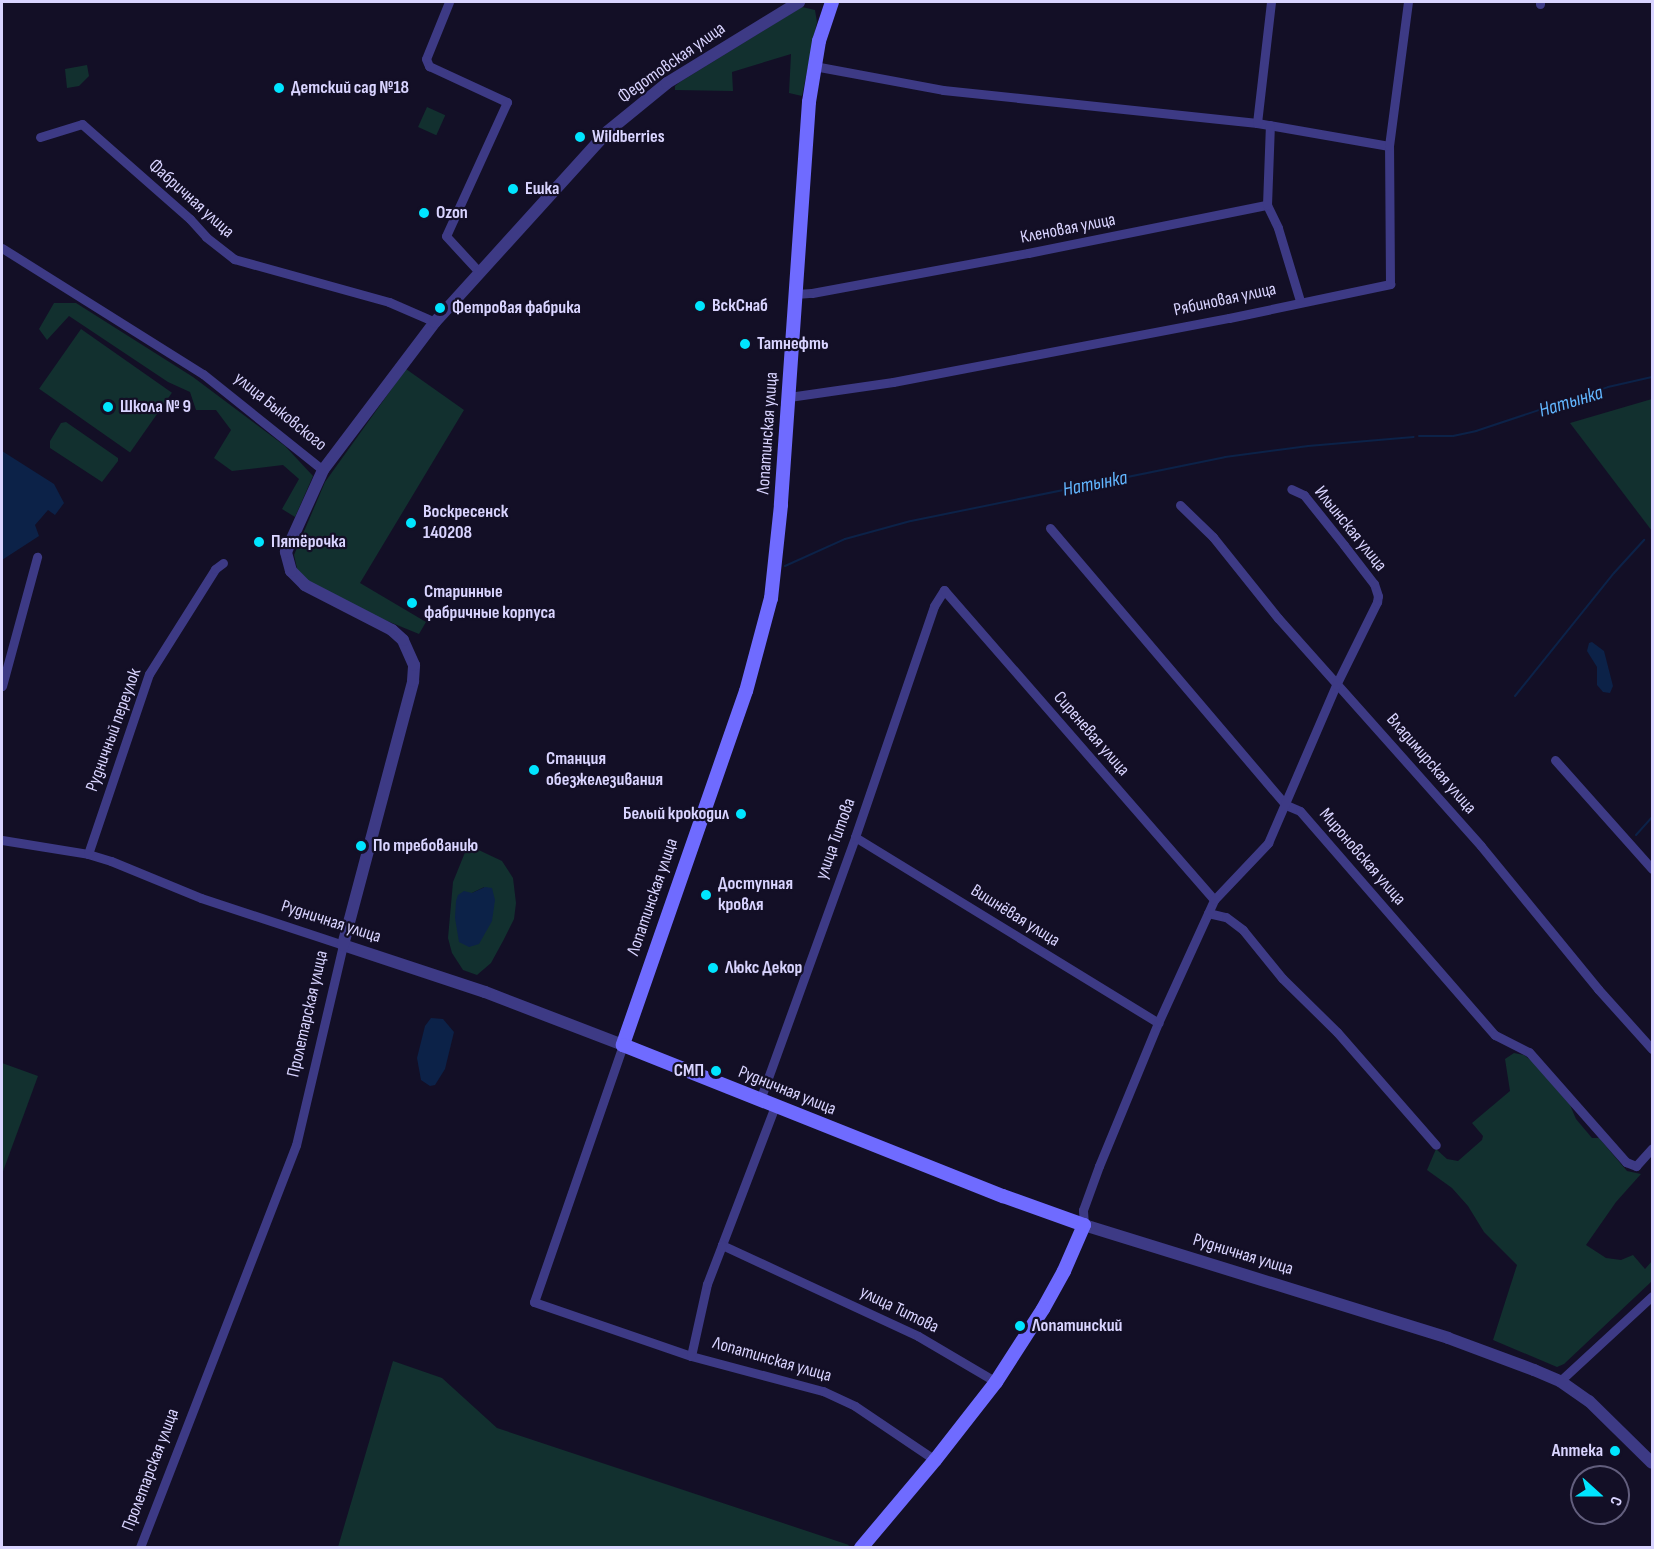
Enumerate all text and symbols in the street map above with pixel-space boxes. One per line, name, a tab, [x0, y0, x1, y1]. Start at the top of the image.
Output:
street label: Федотовская улица	[614, 18, 730, 108]
place label: Детский сад №18	[291, 77, 409, 99]
marker: Детский сад №18	[272, 81, 286, 95]
place label: Wildberries	[592, 126, 665, 148]
marker: Wildberries	[573, 130, 587, 144]
street label: Фабричная улица	[144, 155, 238, 243]
place label: Ешка	[525, 178, 559, 200]
marker: Ешка	[506, 182, 520, 196]
place label: Ozon	[436, 202, 468, 224]
marker: Ozon	[417, 206, 431, 220]
street label: Кленовая улица	[1019, 209, 1117, 249]
street label: Рябиновая улица	[1172, 279, 1278, 321]
place label: ВскСнаб	[712, 295, 768, 317]
place label: Фетровая фабрика	[452, 297, 581, 319]
marker: ВскСнаб	[693, 299, 707, 313]
marker: Фетровая фабрика	[433, 301, 447, 315]
place label: Татнефть	[757, 333, 829, 355]
marker: Татнефть	[738, 337, 752, 351]
street label: улица Быковского	[229, 368, 331, 456]
street label: Лопатинская улица	[753, 371, 783, 495]
water label: Натынка	[1536, 381, 1606, 423]
place label: Школа № 9	[120, 396, 191, 418]
marker: Школа № 9	[101, 400, 115, 414]
water label: Натынка	[1061, 466, 1129, 502]
street label: Ильинская улица	[1309, 482, 1391, 576]
place label: Воскресенск 140208	[423, 502, 508, 544]
marker: Воскресенск 140208	[404, 516, 418, 530]
place label: Пятёрочка	[271, 531, 346, 553]
marker: Пятёрочка	[252, 535, 266, 549]
place label: Старинные фабричные корпуса	[424, 582, 555, 624]
marker: Старинные фабричные корпуса	[405, 596, 419, 610]
street label: Рудничный переулок	[82, 666, 146, 794]
street label: Сиреневая улица	[1048, 687, 1134, 781]
street label: Владимирская улица	[1381, 709, 1481, 819]
place label: Станция обезжелезивания	[546, 749, 663, 792]
marker: Станция обезжелезивания	[527, 763, 541, 777]
street label: улица Титова	[811, 795, 861, 883]
place label: Белый крокодил	[623, 803, 729, 825]
street label: Мироновская улица	[1314, 804, 1410, 910]
marker: Белый крокодил	[734, 807, 748, 821]
place label: По требованию	[373, 835, 478, 857]
street label: Лопатинская улица	[623, 836, 683, 958]
marker: По требованию	[354, 839, 368, 853]
place label: Доступная кровля	[718, 874, 793, 916]
street label: Вишнёвая улица	[966, 880, 1064, 952]
marker: Доступная кровля	[699, 888, 713, 902]
street label: Рудничная улица	[278, 896, 384, 948]
street label: Пролетарская улица	[283, 949, 333, 1079]
place label: Люкс Декор	[725, 957, 802, 979]
marker: Люкс Декор	[706, 961, 720, 975]
place label: СМП	[674, 1060, 704, 1082]
street label: Рудничная улица	[735, 1062, 839, 1120]
marker: СМП	[709, 1064, 723, 1078]
street label: Рудничная улица	[1190, 1230, 1296, 1280]
street label: улица Титова	[856, 1282, 942, 1338]
place label: Лопатинский	[1032, 1315, 1122, 1337]
marker: Лопатинский	[1013, 1319, 1027, 1333]
street label: Лопатинская улица	[710, 1333, 834, 1387]
street label: Пролетарская улица	[118, 1406, 184, 1534]
place label: Аптека	[1552, 1440, 1603, 1462]
marker: Аптека	[1608, 1444, 1622, 1458]
north arrow	[1570, 1465, 1630, 1525]
text: С	[1605, 1494, 1626, 1508]

